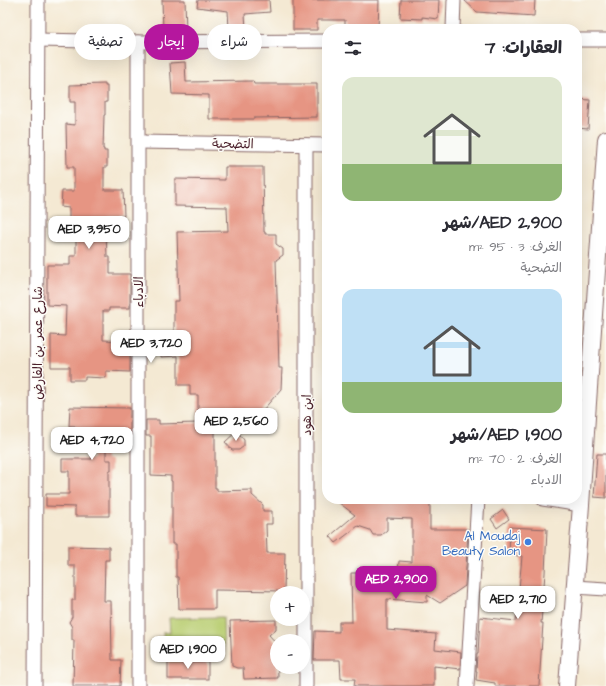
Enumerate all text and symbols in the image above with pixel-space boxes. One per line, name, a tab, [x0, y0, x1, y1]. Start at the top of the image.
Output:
chip: تصفية	[74, 24, 136, 60]
chip: إيجار	[144, 24, 199, 60]
chip: شراء	[207, 24, 262, 60]
text: العقارات: 7	[485, 36, 562, 60]
icon: filters	[342, 37, 364, 59]
icon: home	[416, 103, 488, 175]
street label: التضحية	[212, 135, 254, 153]
text: AED 2,900/شهر	[443, 211, 562, 235]
pin: AED 3,950	[43, 216, 135, 250]
text: AED 3,950	[57, 220, 121, 238]
text: الغرف: 3 · 95 m²	[469, 238, 562, 256]
text: التضحية	[520, 259, 562, 277]
street label: الادباء	[130, 276, 148, 308]
street label: شارع عمر بن الفارض	[29, 286, 47, 400]
icon: home	[416, 315, 488, 387]
pin: AED 3,720	[105, 330, 197, 364]
text: AED 3,720	[120, 334, 182, 352]
street label: ابن هود	[298, 394, 316, 436]
pin: AED 2,560	[190, 408, 282, 442]
text: AED 2,560	[204, 412, 268, 430]
text: AED 1,900/شهر	[451, 423, 562, 447]
pin: AED 4,720	[46, 427, 138, 461]
text: AED 4,720	[60, 431, 124, 449]
text: الغرف: 2 · 70 m²	[469, 450, 562, 468]
text: الادباء	[530, 471, 562, 489]
place label: Al Moudaj Beauty Salon	[442, 527, 521, 561]
marker: Al Moudaj Beauty Salon	[523, 537, 533, 547]
pin: AED 2,900	[350, 566, 442, 600]
text: AED 2,900	[364, 570, 428, 588]
map controls	[270, 586, 310, 674]
button: +	[270, 586, 310, 626]
pin: AED 2,710	[472, 586, 564, 620]
text: AED 2,710	[489, 590, 547, 608]
button: −	[270, 634, 310, 674]
pin: AED 1,900	[142, 636, 234, 670]
text: AED 1,900	[159, 640, 217, 658]

